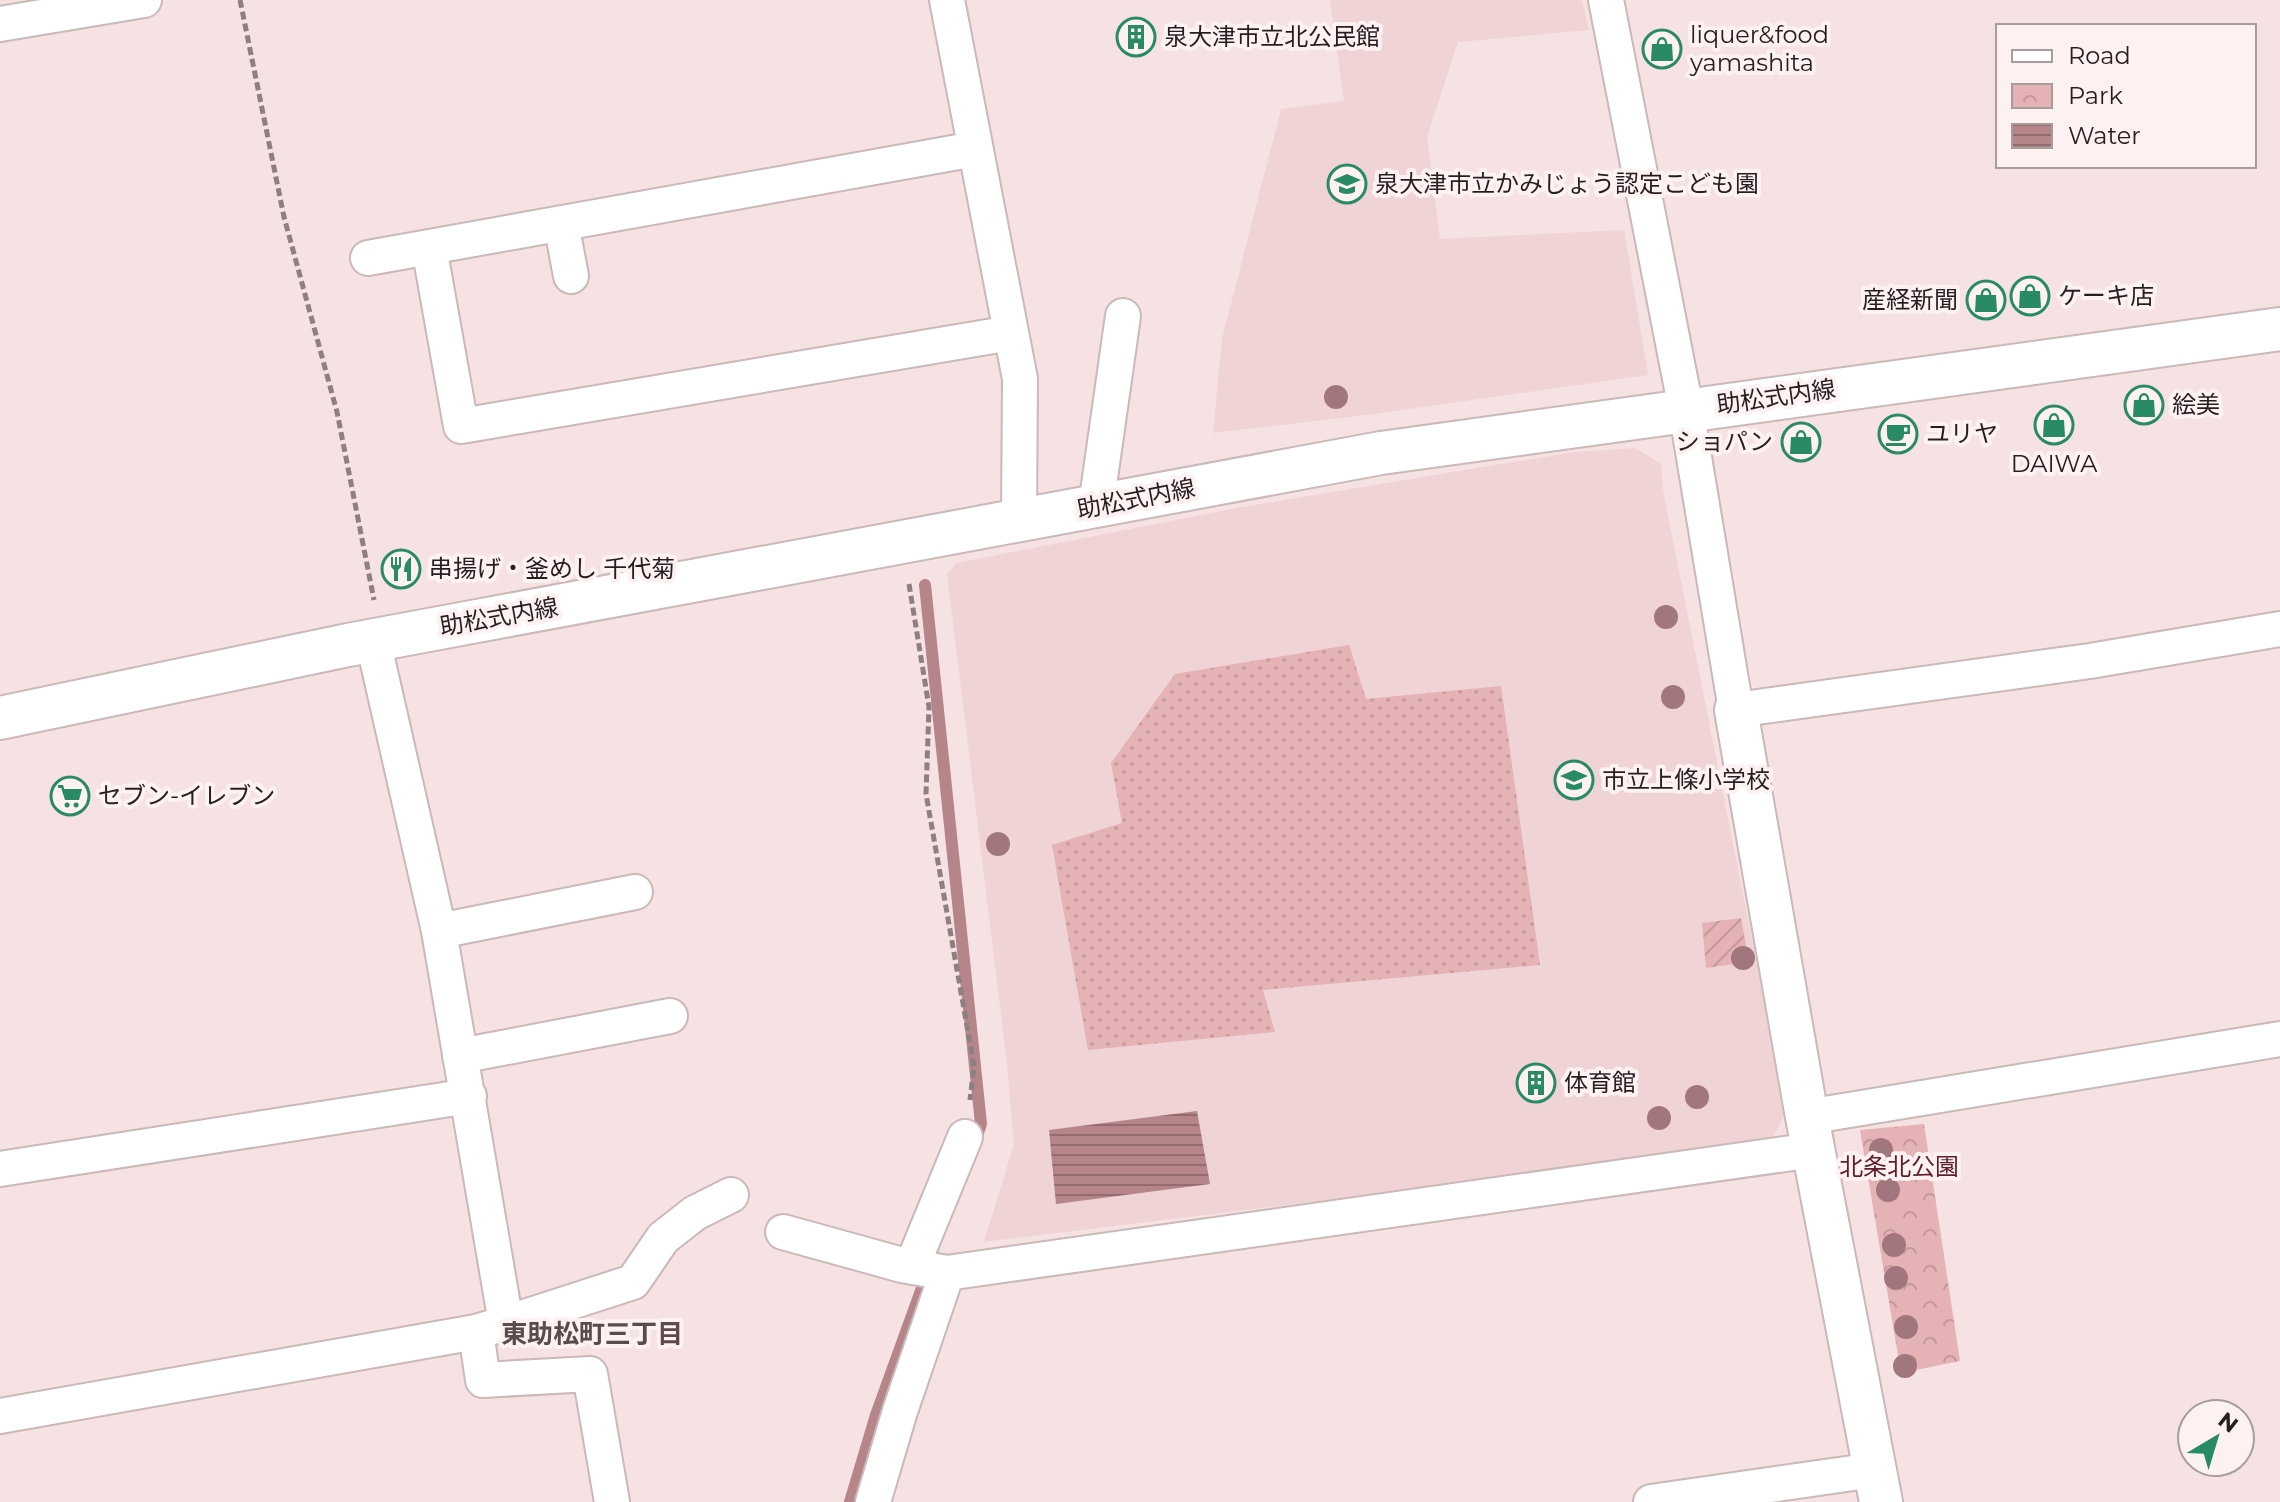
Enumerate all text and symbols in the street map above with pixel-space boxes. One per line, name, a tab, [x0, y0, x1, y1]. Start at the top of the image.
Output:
building icon: 泉大津市立北公民館	[1115, 16, 1157, 58]
place label: liquer&food yamashita	[1689, 20, 1829, 77]
place label: 泉大津市立北公民館	[1164, 22, 1380, 51]
legend	[1996, 24, 2256, 168]
shop icon: liquer&food yamashita	[1641, 28, 1683, 70]
text: Road	[2068, 41, 2131, 70]
text: Park	[2068, 81, 2123, 110]
text: Water	[2068, 121, 2141, 150]
school or university icon: 泉大津市立かみじょう認定こども園	[1326, 163, 1368, 205]
place label: 泉大津市立かみじょう認定こども園	[1375, 169, 1759, 198]
shop icon: ケーキ店	[2009, 275, 2051, 317]
shop icon: 産経新聞	[1965, 279, 2007, 321]
place label: ケーキ店	[2058, 281, 2154, 310]
place label: 産経新聞	[1862, 285, 1958, 314]
street label: 助松式内線	[1714, 374, 1837, 419]
shop icon: 絵美	[2123, 384, 2165, 426]
place label: 絵美	[2172, 390, 2220, 419]
shop icon: DAIWA	[2033, 404, 2075, 446]
cafe icon: ユリヤ	[1877, 413, 1919, 455]
place label: ユリヤ	[1926, 419, 1998, 448]
shop icon: ショパン	[1780, 421, 1822, 463]
place label: ショパン	[1676, 427, 1773, 456]
place label: DAIWA	[2011, 449, 2098, 478]
street label: 助松式内線	[1074, 473, 1198, 524]
restaurant icon: 串揚げ・釜めし 千代菊	[380, 548, 422, 590]
place label: 串揚げ・釜めし 千代菊	[429, 554, 675, 583]
street label: 助松式内線	[437, 592, 561, 641]
school or university icon: 市立上條小学校	[1553, 759, 1595, 801]
place label: 市立上條小学校	[1602, 765, 1770, 794]
supermarket icon: セブン-イレブン	[49, 775, 91, 817]
place label: セブン-イレブン	[98, 781, 275, 810]
building icon: 体育館	[1515, 1062, 1557, 1104]
place label: 体育館	[1564, 1068, 1636, 1097]
park label: 北条北公園	[1839, 1152, 1959, 1181]
district label: 東助松町三丁目	[501, 1318, 683, 1350]
north arrow	[2176, 1398, 2256, 1478]
text: N	[2213, 1407, 2243, 1439]

